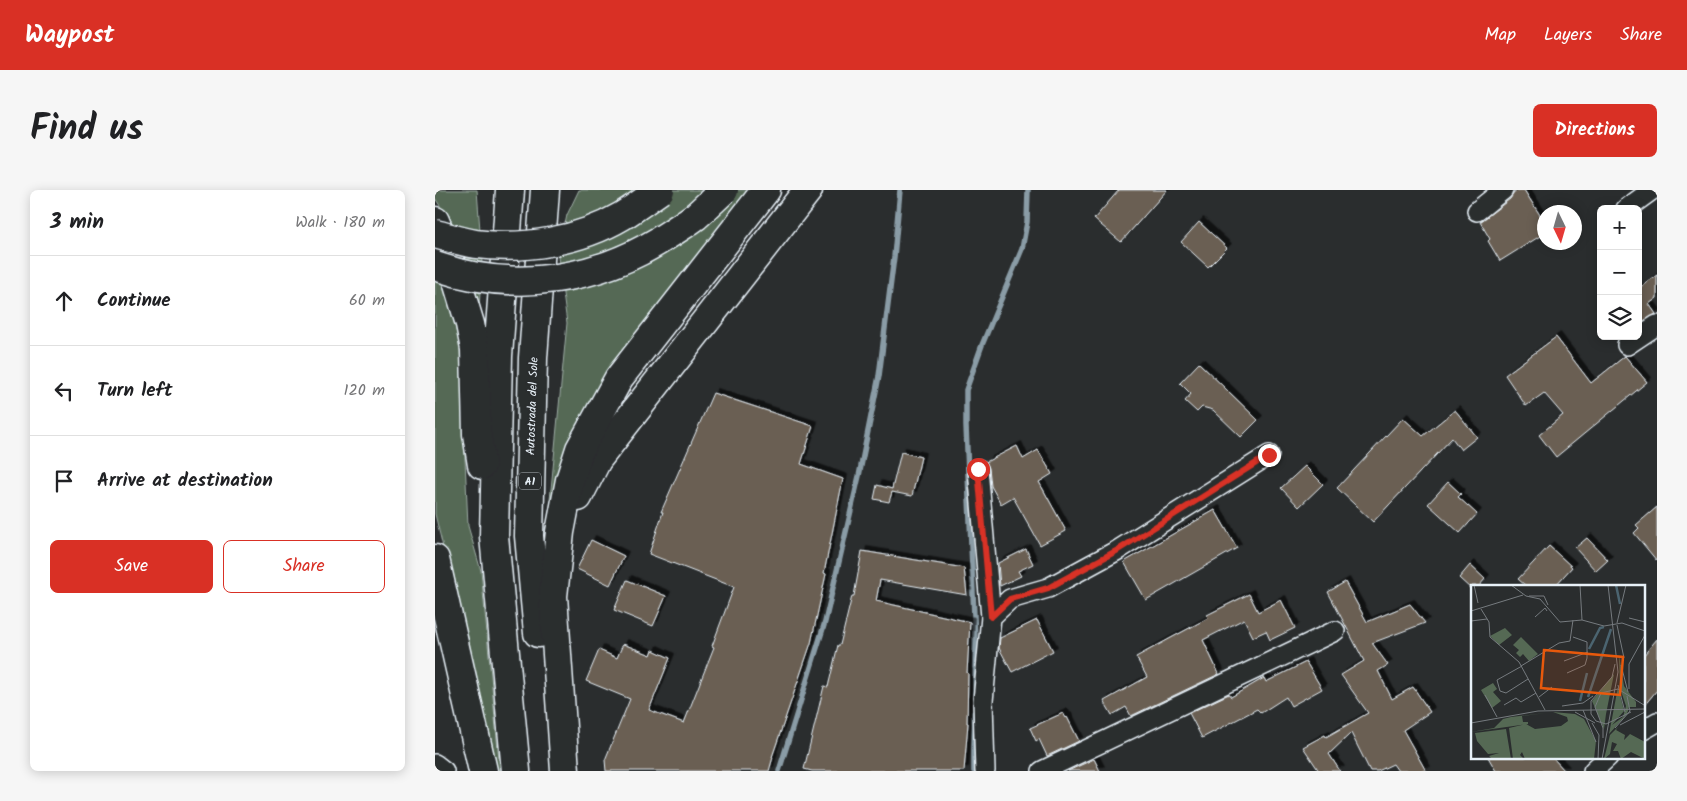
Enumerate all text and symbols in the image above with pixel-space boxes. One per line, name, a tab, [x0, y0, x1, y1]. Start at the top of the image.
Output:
text: Waypost	[25, 16, 114, 55]
text: Map	[1485, 21, 1516, 50]
text: Layers	[1544, 21, 1592, 50]
text: Share	[1620, 21, 1662, 50]
text: Find us	[30, 102, 143, 158]
button: Directions	[1533, 104, 1657, 157]
north arrow	[1537, 205, 1582, 250]
map controls	[1597, 205, 1642, 340]
button: +	[1597, 205, 1642, 250]
text: 3 min	[50, 206, 104, 239]
text: Walk · 180 m	[295, 210, 385, 235]
button: −	[1597, 250, 1642, 295]
text: Continue	[97, 286, 170, 316]
icon: ahead	[50, 287, 78, 315]
text: 60 m	[349, 288, 385, 313]
button: layers	[1597, 295, 1642, 340]
street label: Autostrada del Sole	[521, 356, 544, 455]
text: Turn left	[97, 376, 172, 406]
icon: left	[50, 377, 78, 405]
text: 120 m	[344, 378, 385, 403]
route end	[1258, 444, 1281, 467]
route start	[967, 458, 990, 481]
text: Arrive at destination	[97, 466, 273, 496]
icon: arrive	[50, 467, 78, 495]
road number: A1	[519, 472, 541, 490]
button: Save	[50, 540, 213, 593]
button: Share	[223, 540, 385, 593]
inset map	[1471, 585, 1645, 758]

